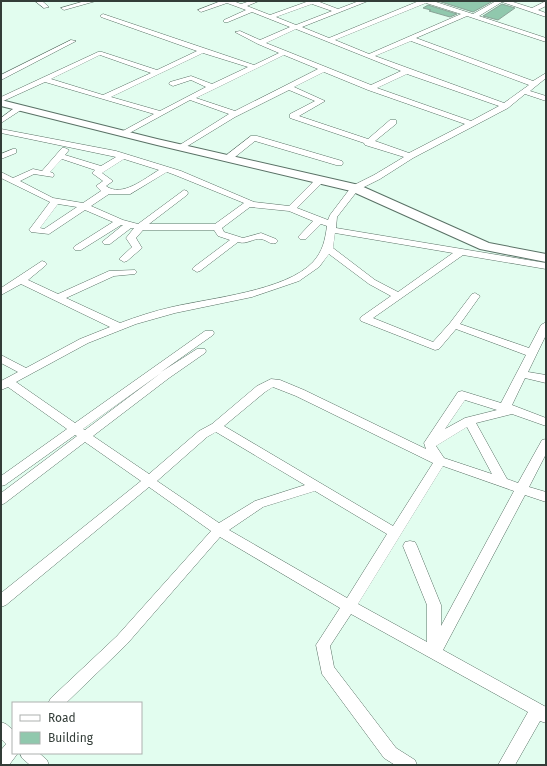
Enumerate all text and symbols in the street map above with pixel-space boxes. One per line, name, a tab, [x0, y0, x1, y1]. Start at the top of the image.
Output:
legend	[12, 702, 142, 754]
text: Road	[48, 711, 76, 725]
text: Building	[48, 731, 94, 745]

